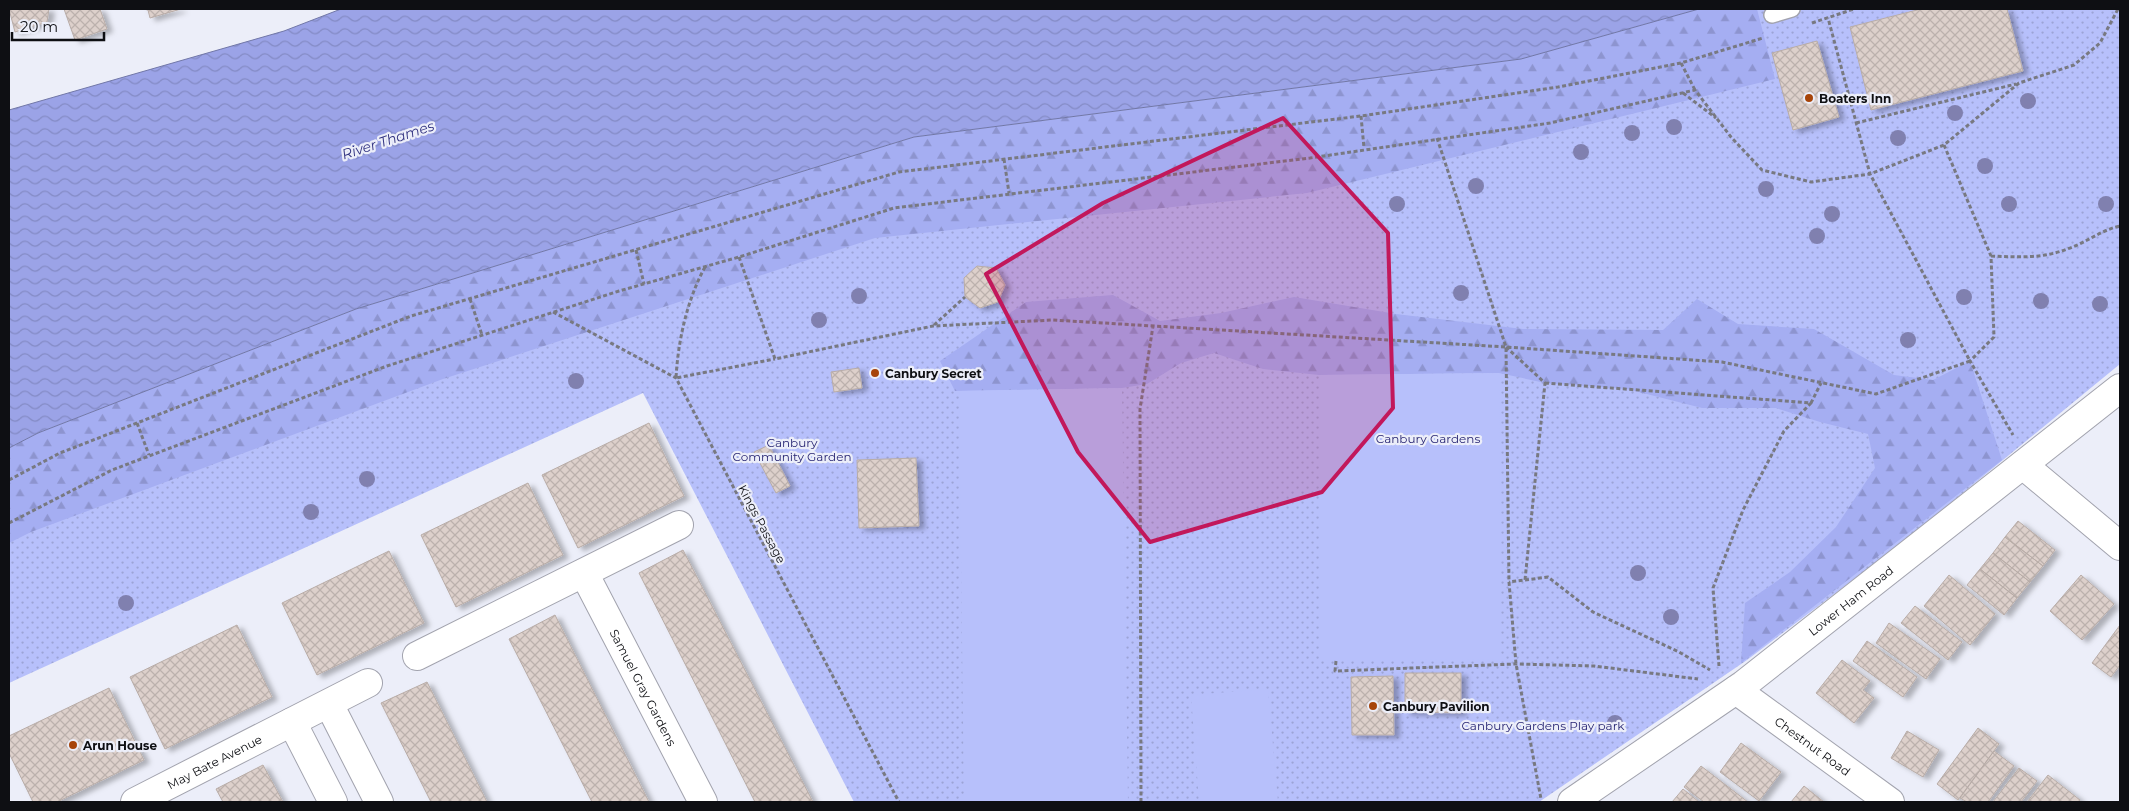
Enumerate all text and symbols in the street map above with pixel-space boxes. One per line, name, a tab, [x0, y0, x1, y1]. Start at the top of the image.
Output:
scale bar	[12, 10, 105, 42]
text: 20 m	[20, 17, 58, 36]
place label: Boaters Inn	[1819, 91, 1891, 106]
marker: Boaters Inn	[1803, 92, 1815, 104]
water label: River Thames	[340, 117, 437, 163]
place label: Canbury Secret	[885, 366, 983, 381]
marker: Canbury Secret	[869, 367, 881, 379]
park label: Canbury Gardens	[1376, 431, 1480, 446]
park label: Canbury Community Garden	[732, 435, 852, 464]
street label: Kings Passage	[735, 482, 789, 566]
street label: Lower Ham Road	[1805, 562, 1896, 638]
street label: Samuel Gray Gardens	[607, 627, 680, 749]
place label: Canbury Pavilion	[1383, 699, 1490, 714]
marker: Canbury Pavilion	[1367, 700, 1379, 712]
street label: Chestnut Road	[1772, 713, 1854, 778]
park label: Canbury Gardens Play park	[1461, 718, 1625, 733]
street label: May Bate Avenue	[164, 731, 264, 792]
place label: Arun House	[82, 738, 157, 753]
marker: Arun House	[67, 739, 79, 751]

